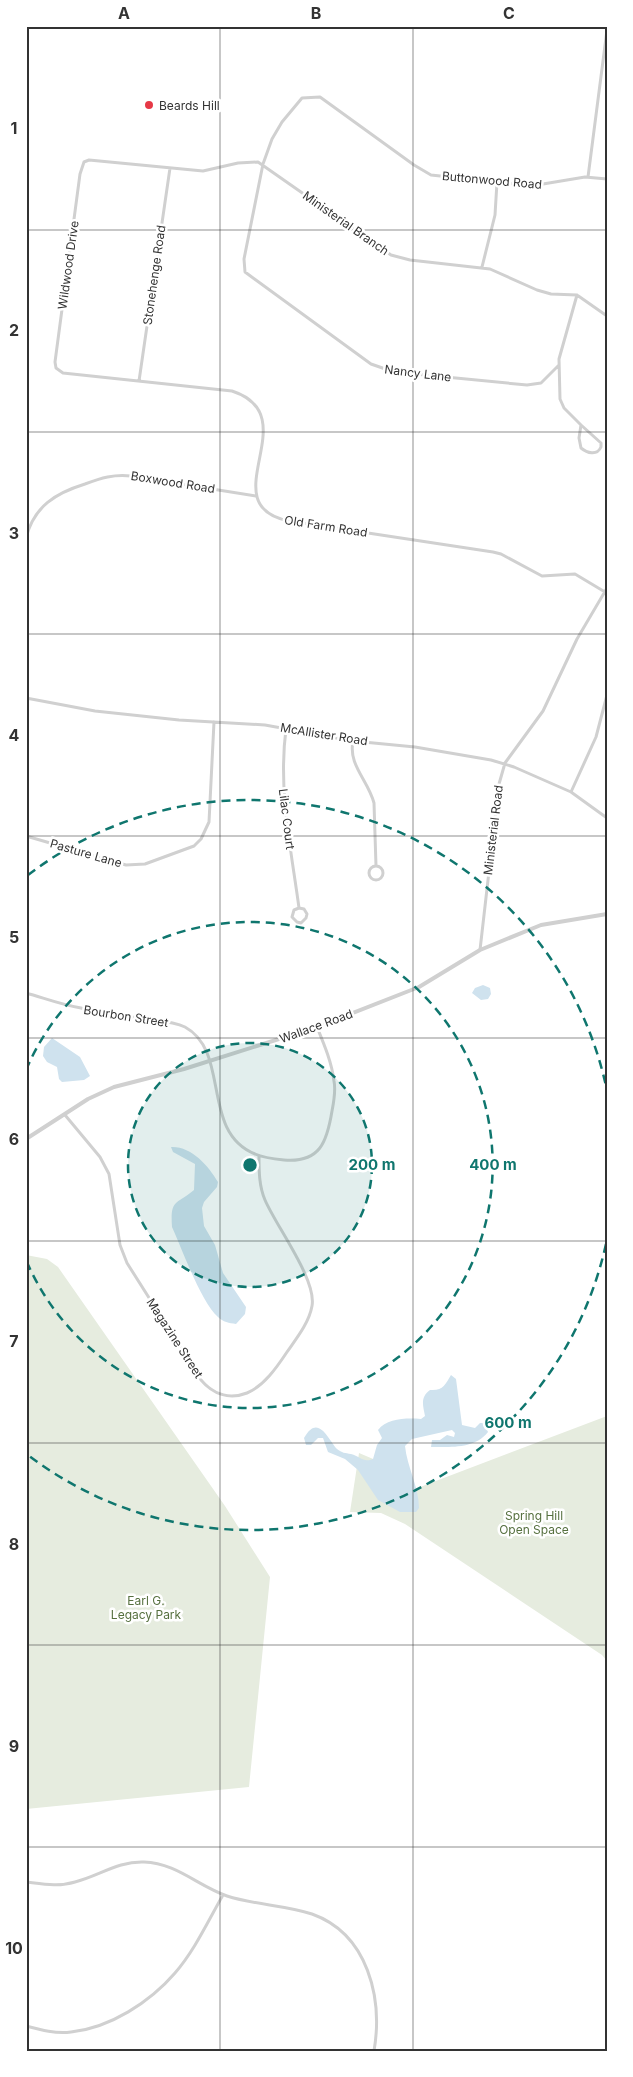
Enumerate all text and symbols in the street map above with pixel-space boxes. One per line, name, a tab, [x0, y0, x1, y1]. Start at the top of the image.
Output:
text: A	[118, 3, 130, 23]
text: B	[311, 3, 321, 23]
text: C	[503, 3, 515, 23]
place label: Beards Hill	[159, 98, 220, 113]
marker: Beards Hill	[143, 99, 155, 111]
text: 1	[11, 118, 17, 138]
street label: Buttonwood Road	[441, 168, 543, 192]
street label: Ministerial Branch	[300, 188, 392, 258]
street label: Wildwood Drive	[54, 220, 82, 310]
street label: Stonehenge Road	[140, 224, 168, 326]
text: 2	[9, 320, 19, 340]
street label: Nancy Lane	[384, 361, 452, 385]
street label: Boxwood Road	[130, 468, 216, 496]
street label: Old Farm Road	[283, 512, 369, 540]
text: 3	[9, 523, 19, 543]
street label: McAllister Road	[279, 720, 369, 748]
text: 4	[9, 725, 20, 745]
street label: Ministerial Road	[480, 784, 506, 876]
street label: Lilac Court	[276, 788, 298, 850]
street label: Pasture Lane	[48, 836, 124, 870]
text: 5	[9, 927, 19, 947]
street label: Bourbon Street	[82, 1002, 170, 1030]
street label: Wallace Road	[277, 1006, 355, 1046]
text: 6	[9, 1129, 19, 1149]
text: 200 m	[349, 1155, 395, 1174]
text: 400 m	[469, 1155, 517, 1174]
centre of rings	[241, 1156, 259, 1174]
street label: Magazine Street	[144, 1295, 207, 1381]
text: 7	[9, 1331, 19, 1351]
text: 600 m	[484, 1413, 532, 1432]
park label: Spring Hill Open Space	[499, 1508, 569, 1537]
text: 8	[9, 1534, 19, 1554]
park label: Earl G. Legacy Park	[111, 1593, 182, 1622]
text: 9	[9, 1736, 19, 1756]
text: 10	[5, 1938, 23, 1958]

